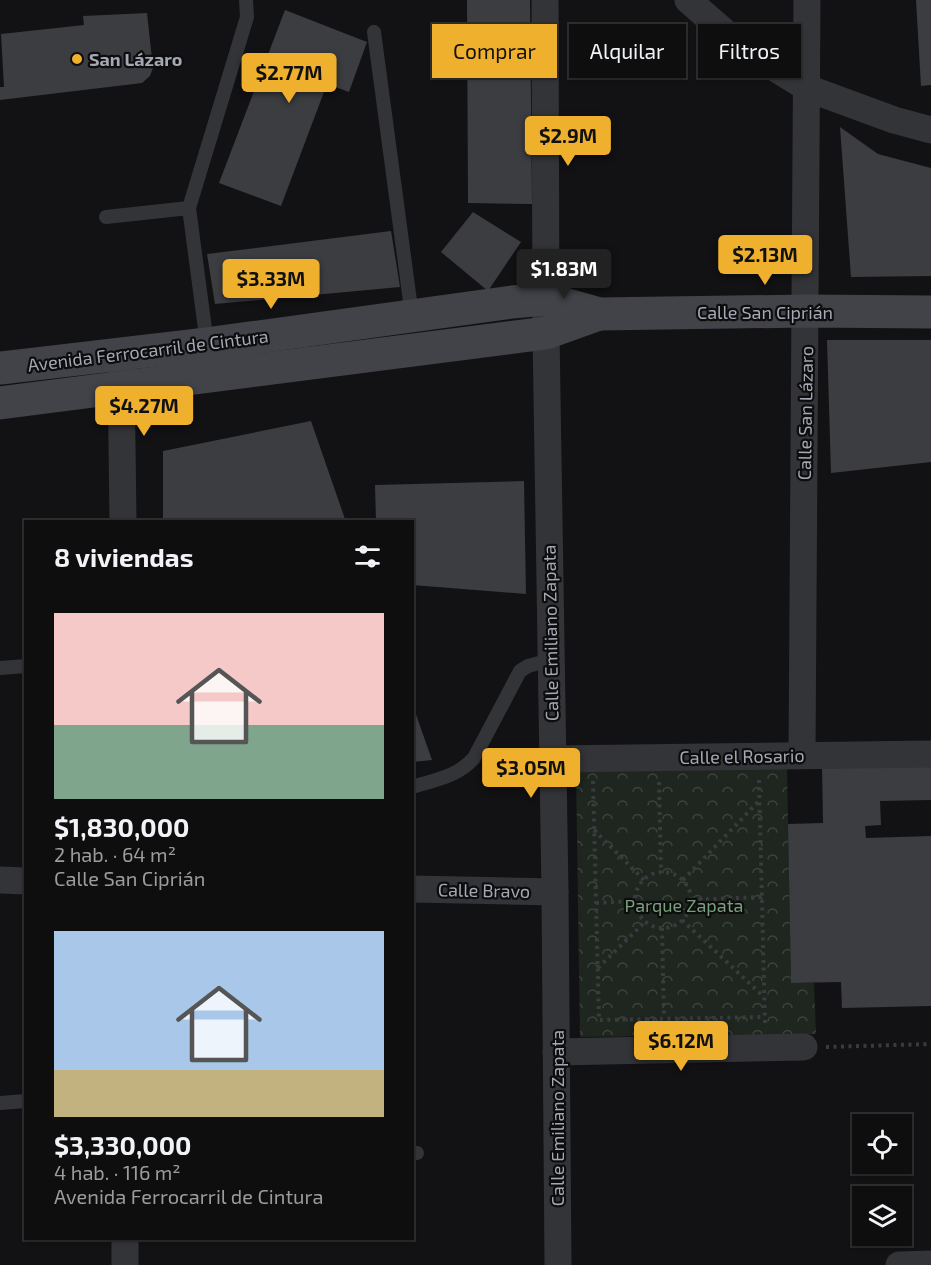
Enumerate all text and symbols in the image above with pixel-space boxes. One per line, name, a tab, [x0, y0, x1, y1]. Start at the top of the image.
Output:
chip: Comprar	[432, 24, 557, 78]
chip: Alquilar	[569, 24, 686, 78]
chip: Filtros	[698, 24, 801, 78]
place label: San Lázaro	[89, 48, 182, 70]
marker: San Lázaro	[70, 52, 84, 66]
pin: $2.77M	[240, 53, 338, 104]
text: $2.77M	[256, 60, 322, 84]
pin: $2.9M	[526, 116, 610, 167]
text: $2.9M	[539, 123, 597, 147]
pin: $2.13M	[716, 235, 814, 286]
text: $2.13M	[732, 242, 798, 266]
pin: $1.83M	[515, 249, 613, 300]
text: $1.83M	[530, 256, 598, 280]
pin: $3.33M	[222, 259, 320, 310]
text: $3.33M	[237, 266, 305, 290]
street label: Calle San Ciprián	[697, 301, 833, 323]
street label: Avenida Ferrocarril de Cintura	[26, 324, 270, 376]
street label: Calle San Lázaro	[793, 346, 817, 480]
pin: $4.27M	[95, 386, 193, 437]
text: $4.27M	[109, 393, 179, 417]
icon: filters	[351, 540, 384, 573]
text: 8 viviendas	[54, 541, 193, 572]
street label: Calle Emiliano Zapata	[537, 545, 563, 721]
icon: home	[165, 652, 273, 760]
street label: Calle el Rosario	[679, 744, 805, 768]
pin: $3.05M	[482, 748, 580, 799]
text: $3.05M	[496, 755, 566, 779]
text: $1,830,000	[54, 811, 189, 842]
text: 2 hab. · 64 m²	[54, 842, 176, 866]
text: Calle San Ciprián	[54, 866, 205, 890]
street label: Calle Bravo	[438, 878, 530, 902]
park label: Parque Zapata	[625, 894, 743, 916]
icon: home	[165, 970, 273, 1078]
pin: $6.12M	[632, 1021, 730, 1072]
text: $6.12M	[648, 1028, 714, 1052]
street label: Calle Emiliano Zapata	[546, 1030, 568, 1206]
map controls	[852, 1114, 912, 1246]
button: locate	[852, 1114, 912, 1174]
text: $3,330,000	[54, 1129, 192, 1160]
text: 4 hab. · 116 m²	[54, 1160, 181, 1184]
text: Avenida Ferrocarril de Cintura	[54, 1184, 323, 1208]
button: layers	[852, 1186, 912, 1246]

